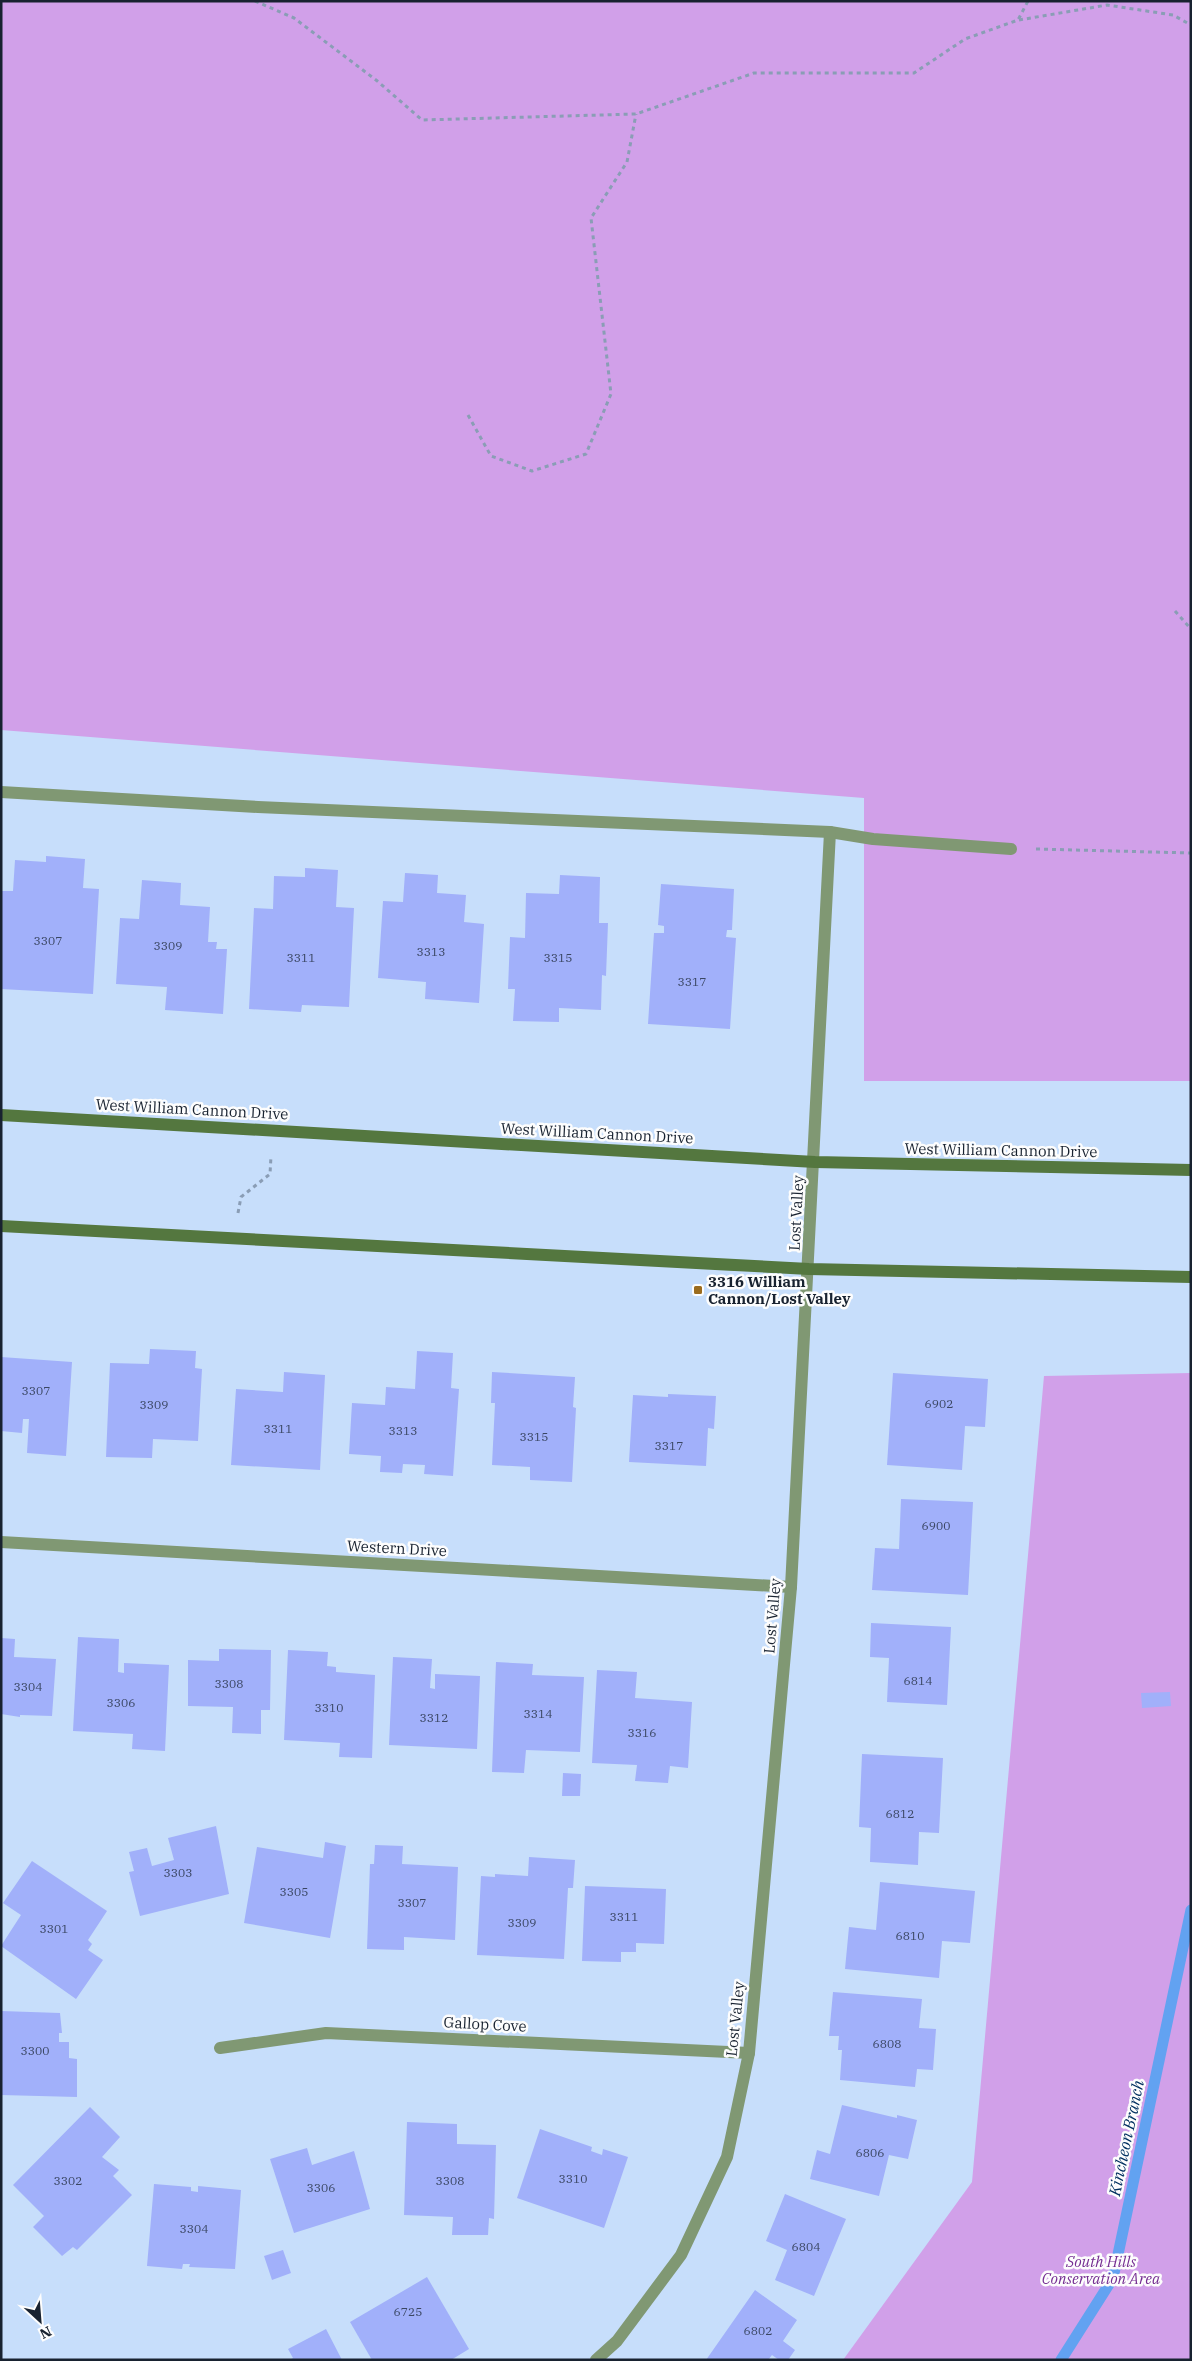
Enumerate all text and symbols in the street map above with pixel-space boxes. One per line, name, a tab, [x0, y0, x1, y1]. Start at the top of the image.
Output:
house number: 3307	[34, 933, 62, 948]
house number: 3309	[154, 938, 182, 953]
house number: 3313	[417, 944, 445, 959]
house number: 3311	[287, 950, 315, 965]
house number: 3315	[544, 950, 572, 965]
house number: 3317	[678, 974, 706, 989]
street label: West William Cannon Drive	[95, 1094, 289, 1124]
street label: West William Cannon Drive	[500, 1118, 694, 1148]
street label: West William Cannon Drive	[904, 1139, 1098, 1161]
street label: Lost Valley	[785, 1175, 807, 1251]
place label: 3316 William Cannon/Lost Valley	[708, 1272, 851, 1308]
marker: 3316 William Cannon/Lost Valley	[692, 1284, 704, 1296]
house number: 3307	[22, 1383, 50, 1398]
house number: 6902	[925, 1396, 953, 1411]
house number: 3309	[140, 1397, 168, 1412]
house number: 3311	[264, 1421, 292, 1436]
house number: 3313	[389, 1423, 417, 1438]
house number: 3315	[520, 1429, 548, 1444]
house number: 3317	[655, 1438, 683, 1453]
house number: 6900	[922, 1518, 950, 1533]
street label: Western Drive	[347, 1536, 447, 1560]
street label: Lost Valley	[759, 1578, 785, 1654]
house number: 6814	[904, 1673, 932, 1688]
house number: 3308	[215, 1676, 243, 1691]
house number: 3304	[14, 1679, 42, 1694]
house number: 3306	[107, 1695, 135, 1710]
house number: 3310	[315, 1700, 343, 1715]
house number: 3314	[524, 1706, 552, 1721]
house number: 3312	[420, 1710, 448, 1725]
house number: 3316	[628, 1725, 656, 1740]
house number: 6812	[886, 1806, 914, 1821]
house number: 3303	[164, 1865, 192, 1880]
house number: 3305	[280, 1884, 308, 1899]
house number: 3307	[398, 1895, 426, 1910]
house number: 3311	[610, 1909, 638, 1924]
house number: 3309	[508, 1915, 536, 1930]
house number: 3301	[40, 1921, 68, 1936]
house number: 6810	[896, 1928, 924, 1943]
street label: Lost Valley	[722, 1980, 748, 2058]
street label: Gallop Cove	[443, 2012, 527, 2036]
house number: 6808	[873, 2036, 901, 2051]
house number: 3300	[21, 2043, 49, 2058]
water label: Kincheon Branch	[1104, 2078, 1148, 2199]
house number: 6806	[856, 2145, 884, 2160]
house number: 3310	[559, 2171, 587, 2186]
house number: 3302	[54, 2173, 82, 2188]
house number: 3308	[436, 2173, 464, 2188]
house number: 3306	[307, 2180, 335, 2195]
house number: 3304	[180, 2221, 208, 2236]
house number: 6804	[792, 2239, 820, 2254]
park label: South Hills Conservation Area	[1042, 2252, 1161, 2288]
north arrow	[15, 2296, 65, 2346]
house number: 6725	[394, 2304, 422, 2319]
text: N	[37, 2322, 55, 2343]
house number: 6802	[744, 2323, 772, 2338]

